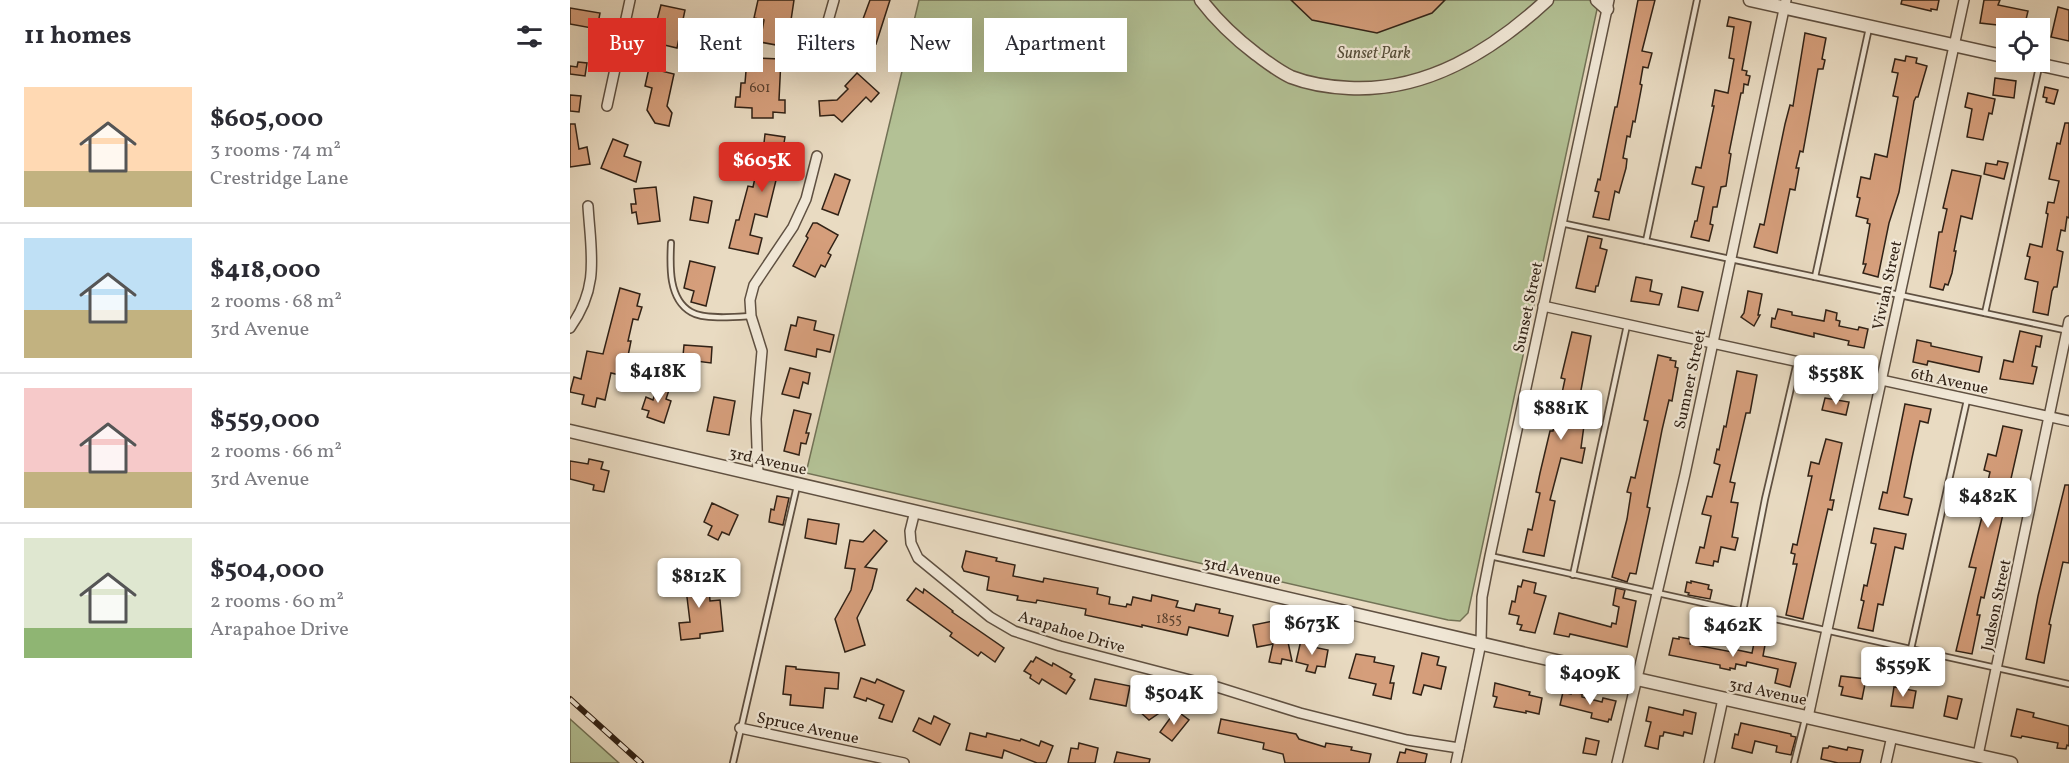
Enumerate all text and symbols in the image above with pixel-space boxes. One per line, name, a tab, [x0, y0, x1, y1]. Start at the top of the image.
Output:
text: 11 homes	[24, 18, 131, 54]
chip: Buy	[588, 18, 666, 72]
chip: Rent	[678, 18, 763, 72]
chip: Filters	[775, 18, 876, 72]
chip: New	[888, 18, 972, 72]
chip: Apartment	[984, 18, 1127, 72]
map controls	[1996, 18, 2050, 72]
button: locate	[1996, 18, 2050, 72]
icon: filters	[513, 20, 546, 53]
park label: Sunset Park	[1337, 43, 1411, 65]
house number: 601	[750, 79, 770, 98]
text: $605,000	[210, 101, 323, 137]
icon: home	[72, 111, 144, 183]
text: 3 rooms · 74 m²	[210, 137, 341, 165]
pin: $605K	[720, 142, 804, 193]
text: $605K	[733, 147, 791, 175]
text: Crestridge Lane	[210, 165, 348, 193]
street label: Vivian Street	[1868, 238, 1908, 332]
text: $418,000	[210, 252, 321, 288]
street label: Sunset Street	[1509, 259, 1549, 355]
icon: home	[72, 262, 144, 334]
text: 2 rooms · 68 m²	[210, 288, 342, 316]
text: 3rd Avenue	[210, 316, 309, 344]
street label: Sumner Street	[1670, 327, 1712, 431]
pin: $418K	[616, 353, 700, 404]
pin: $558K	[1794, 355, 1878, 406]
text: $418K	[630, 358, 686, 386]
text: $558K	[1808, 360, 1864, 388]
street label: 6th Avenue	[1909, 363, 1990, 401]
pin: $881K	[1519, 390, 1603, 441]
text: $881K	[1533, 395, 1589, 423]
text: $559,000	[210, 402, 320, 438]
icon: home	[72, 412, 144, 484]
text: 2 rooms · 66 m²	[210, 438, 342, 466]
street label: 3rd Avenue	[726, 442, 809, 482]
text: 3rd Avenue	[210, 466, 309, 494]
pin: $482K	[1946, 478, 2030, 529]
text: $482K	[1959, 483, 2017, 511]
text: $504,000	[210, 552, 324, 588]
street label: 3rd Avenue	[1200, 552, 1283, 592]
street label: Judson Street	[1976, 557, 2017, 653]
pin: $812K	[657, 558, 741, 609]
icon: home	[72, 562, 144, 634]
text: $812K	[672, 563, 726, 591]
text: 2 rooms · 60 m²	[210, 588, 344, 616]
pin: $673K	[1270, 605, 1354, 656]
street label: Arapahoe Drive	[1015, 606, 1128, 660]
pin: $462K	[1691, 607, 1775, 658]
house number: 1855	[1156, 610, 1182, 629]
text: $673K	[1284, 610, 1340, 638]
text: $462K	[1703, 612, 1763, 640]
text: Arapahoe Drive	[210, 616, 349, 644]
pin: $559K	[1861, 647, 1945, 698]
text: $559K	[1875, 652, 1931, 680]
pin: $409K	[1548, 655, 1632, 706]
text: $409K	[1560, 660, 1620, 688]
street label: 3rd Avenue	[1726, 674, 1809, 712]
pin: $504K	[1132, 675, 1216, 726]
text: $504K	[1144, 680, 1204, 708]
street label: Spruce Avenue	[754, 707, 861, 751]

